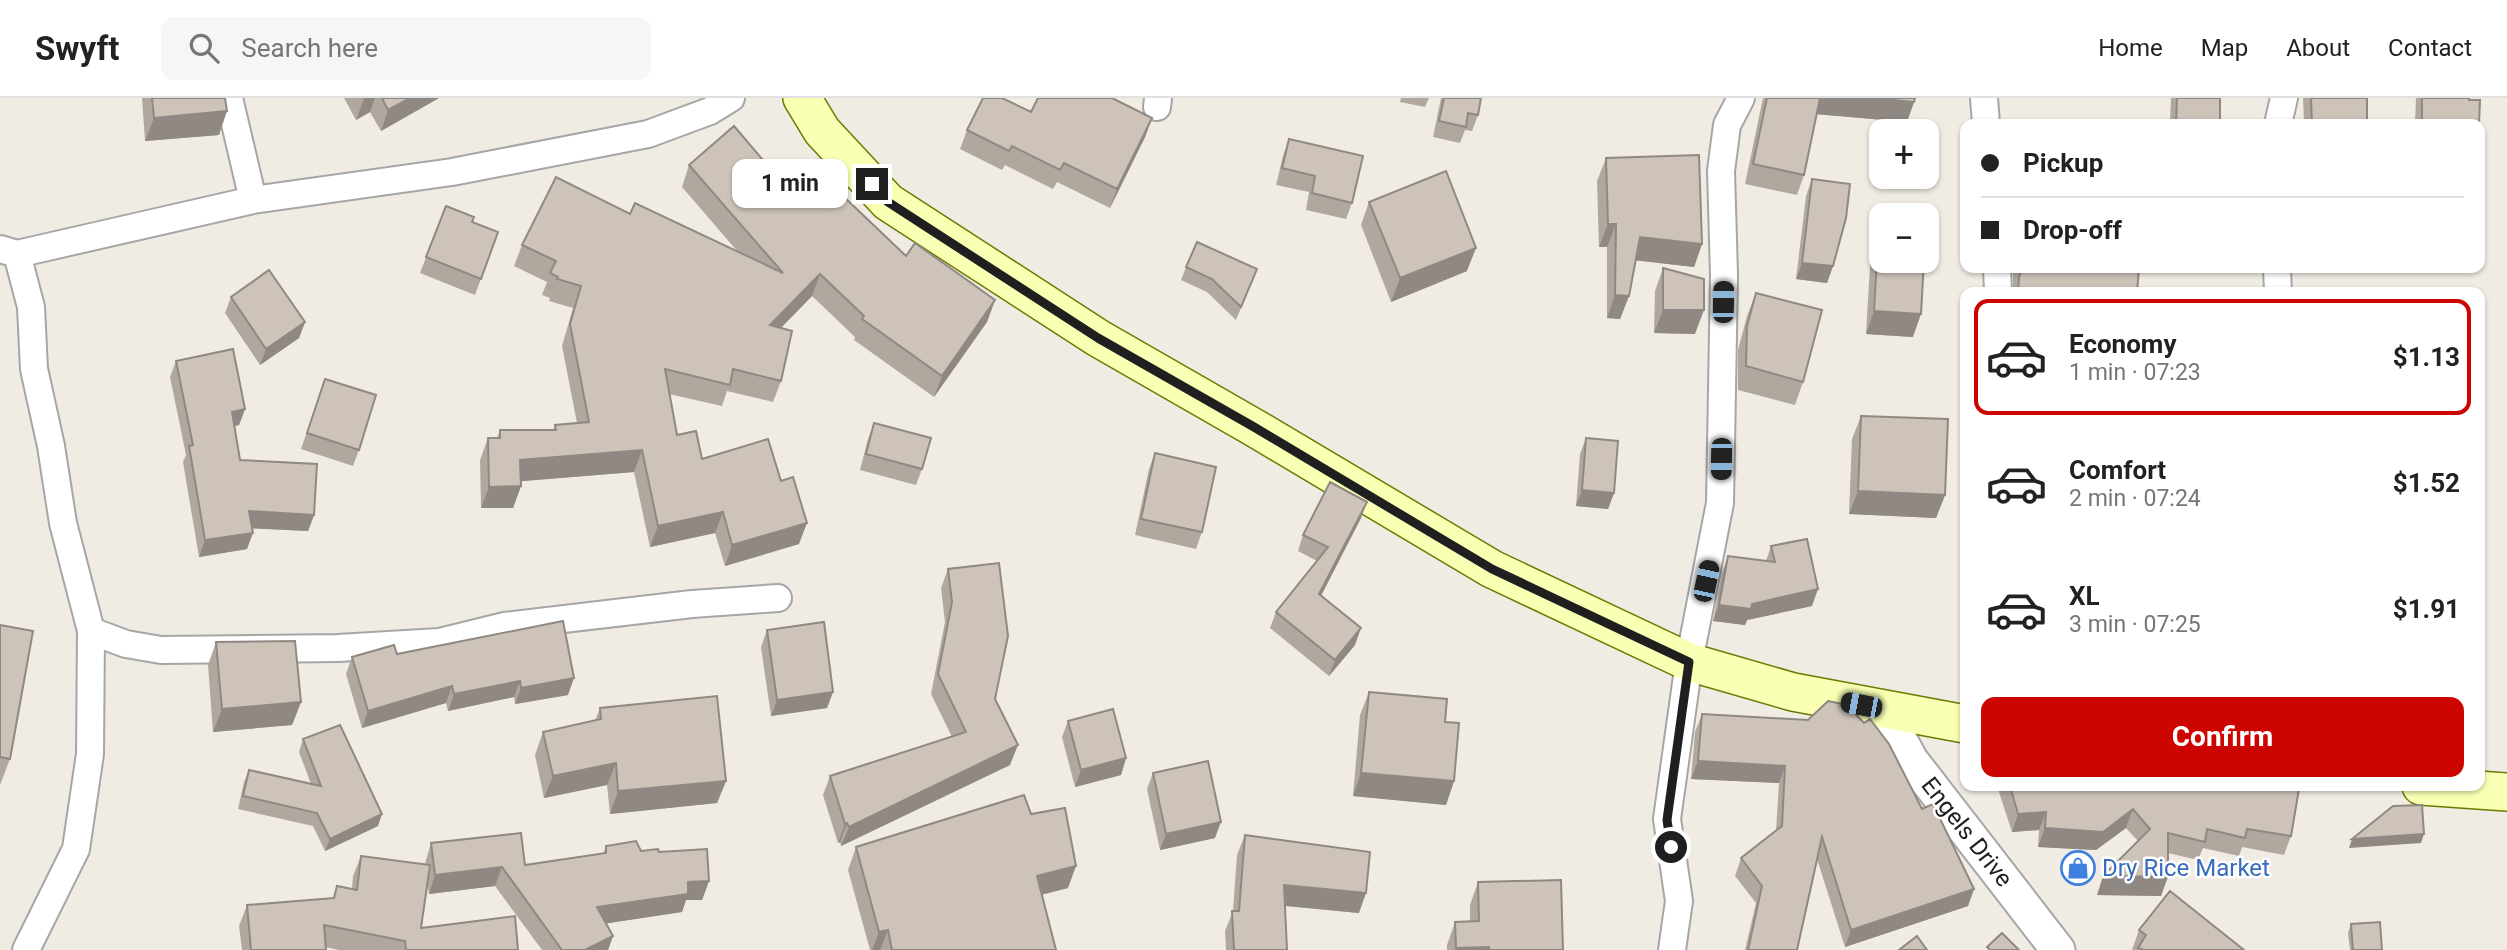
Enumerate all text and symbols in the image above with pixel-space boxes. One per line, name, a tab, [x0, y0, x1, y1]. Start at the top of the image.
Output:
search box	[161, 17, 651, 80]
text: Swyft	[35, 29, 119, 68]
icon: search	[185, 29, 223, 67]
text: Search here	[241, 33, 378, 63]
text: Home	[2098, 34, 2163, 62]
text: Map	[2201, 34, 2248, 62]
text: About	[2286, 34, 2350, 62]
text: Contact	[2388, 34, 2472, 62]
map controls	[1869, 119, 1939, 273]
button: +	[1869, 119, 1939, 189]
text: Pickup	[2023, 148, 2103, 178]
callout: 1 min	[732, 160, 848, 208]
route end	[856, 168, 888, 200]
text: 1 min	[761, 170, 819, 197]
button: −	[1869, 203, 1939, 273]
text: Drop-off	[2023, 215, 2122, 245]
car	[1713, 281, 1734, 323]
icon: car	[1985, 326, 2048, 389]
text: Economy	[2069, 329, 2176, 359]
text: $1.13	[2393, 342, 2460, 372]
text: 1 min · 07:23	[2069, 359, 2201, 386]
car	[1711, 438, 1732, 480]
icon: car	[1985, 452, 2048, 515]
text: Comfort	[2069, 455, 2166, 485]
text: $1.52	[2393, 468, 2460, 498]
text: 2 min · 07:24	[2069, 485, 2201, 512]
car	[1692, 558, 1721, 604]
icon: car	[1985, 578, 2048, 641]
text: XL	[2069, 581, 2100, 611]
text: $1.91	[2393, 594, 2460, 624]
text: 3 min · 07:25	[2069, 611, 2201, 638]
car	[1839, 691, 1884, 719]
button: Confirm	[1981, 697, 2464, 777]
street label: Engels Drive	[1916, 772, 2018, 892]
route start	[1655, 831, 1687, 863]
shop icon: Dry Rice Market	[2059, 849, 2097, 887]
place label: Dry Rice Market	[2102, 854, 2270, 882]

